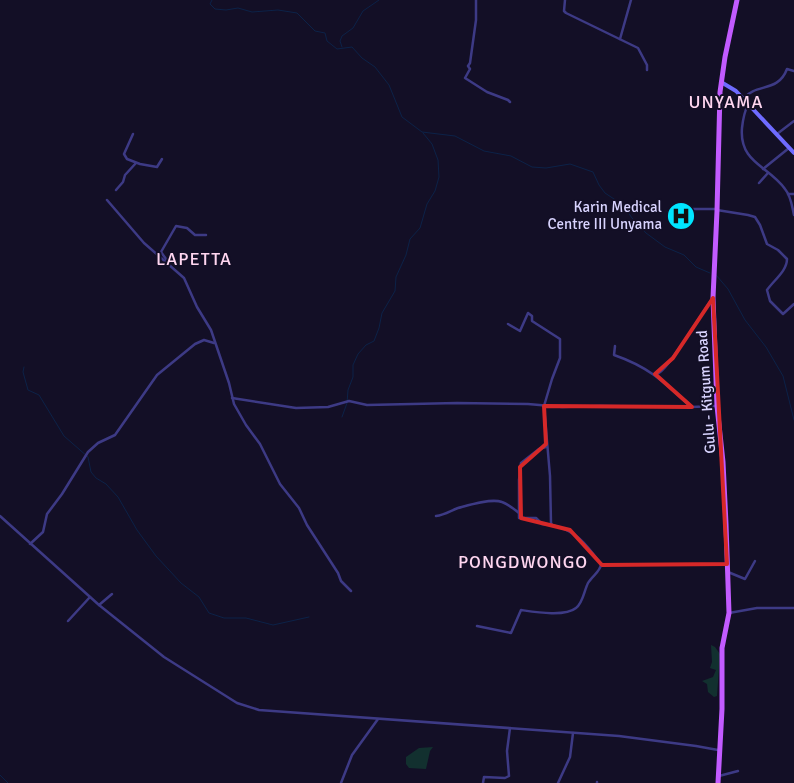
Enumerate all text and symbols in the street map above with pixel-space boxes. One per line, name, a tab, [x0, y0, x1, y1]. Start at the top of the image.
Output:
district label: UNYAMA	[689, 91, 763, 113]
place label: Karin Medical Centre III Unyama	[548, 198, 662, 233]
hospital icon: Karin Medical Centre III Unyama	[666, 201, 696, 231]
district label: LAPETTA	[156, 248, 232, 270]
street label: Gulu - Kitgum Road	[693, 330, 719, 454]
district label: PONGDWONGO	[458, 551, 588, 573]

